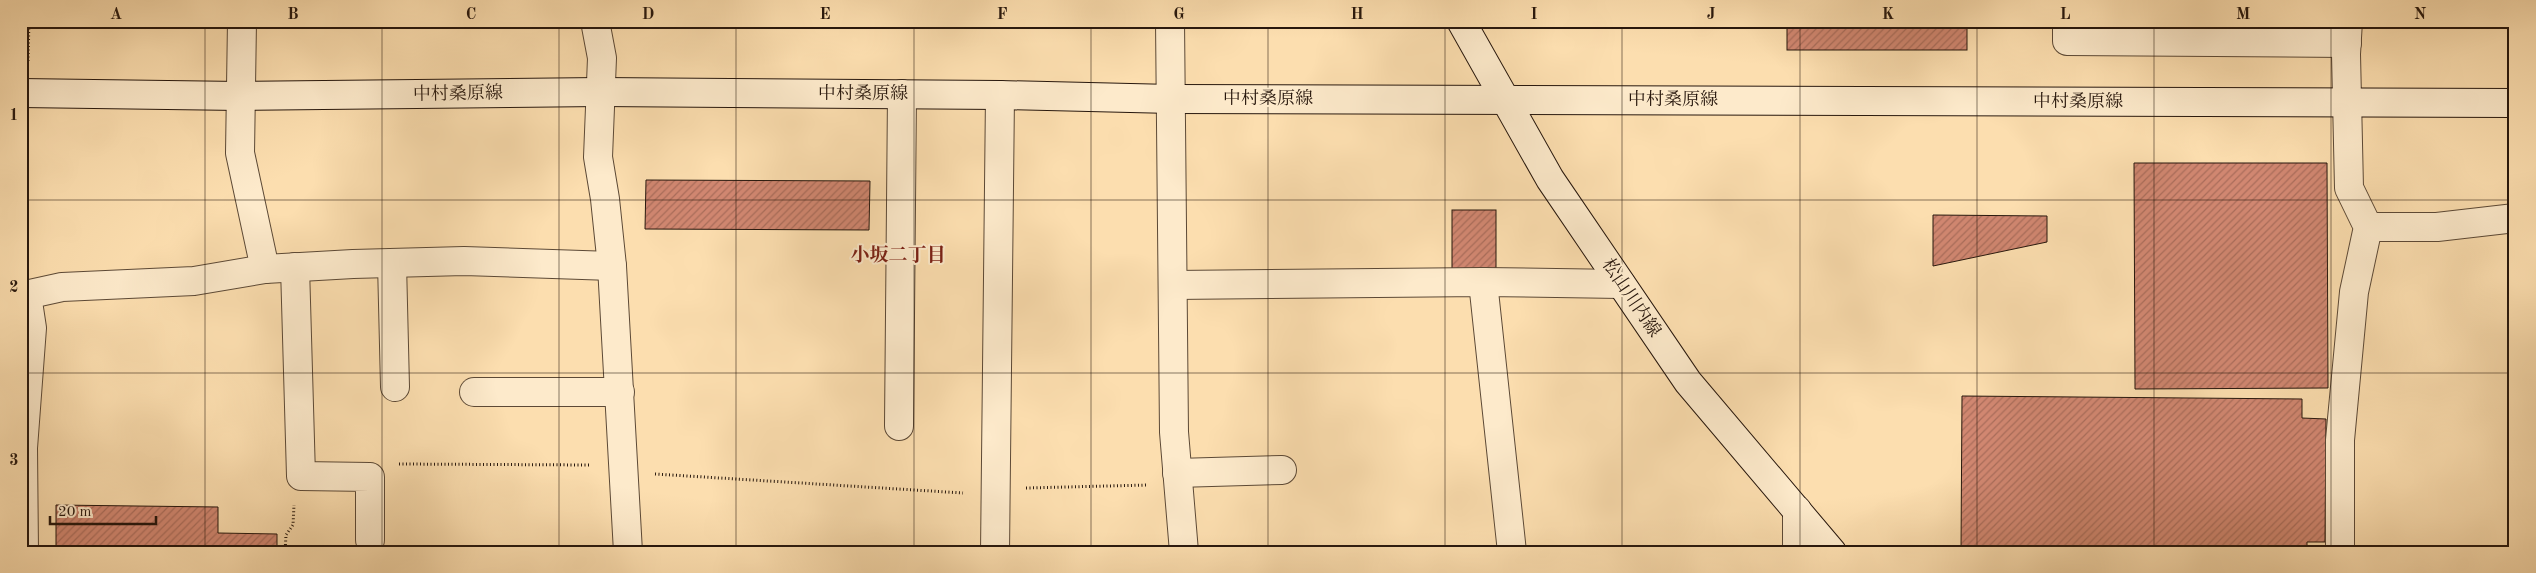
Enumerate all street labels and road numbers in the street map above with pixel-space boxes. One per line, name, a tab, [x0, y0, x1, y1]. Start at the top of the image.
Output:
street label: 中村桑原線	[413, 82, 503, 104]
street label: 中村桑原線	[818, 83, 908, 103]
street label: 中村桑原線	[1223, 88, 1313, 108]
street label: 中村桑原線	[1628, 89, 1718, 109]
street label: 中村桑原線	[2033, 91, 2123, 111]
street label: 松山川内線	[1598, 255, 1665, 340]

